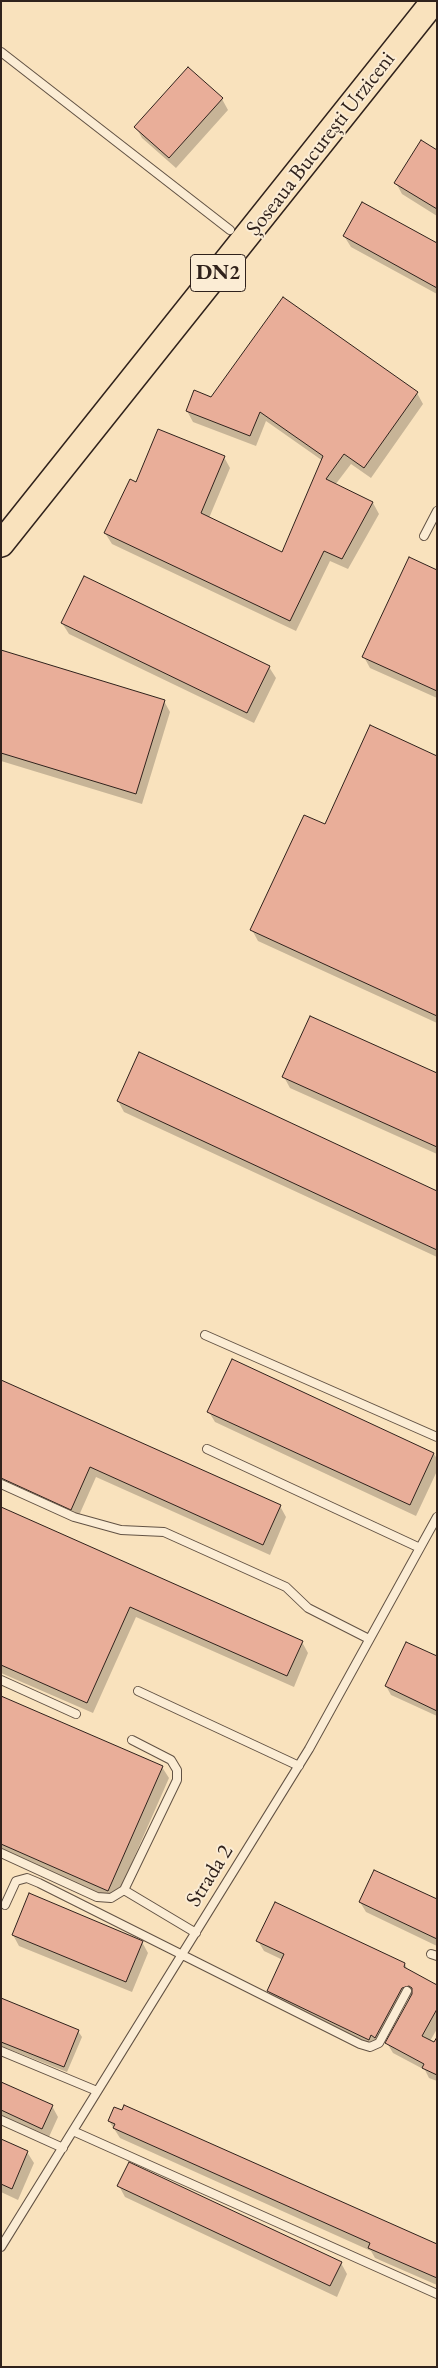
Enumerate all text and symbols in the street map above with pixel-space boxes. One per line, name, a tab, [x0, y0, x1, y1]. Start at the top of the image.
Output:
street label: Șoseaua București Urziceni	[241, 47, 401, 241]
road number: DN2	[190, 254, 246, 292]
street label: Strada 2	[181, 1840, 239, 1912]

